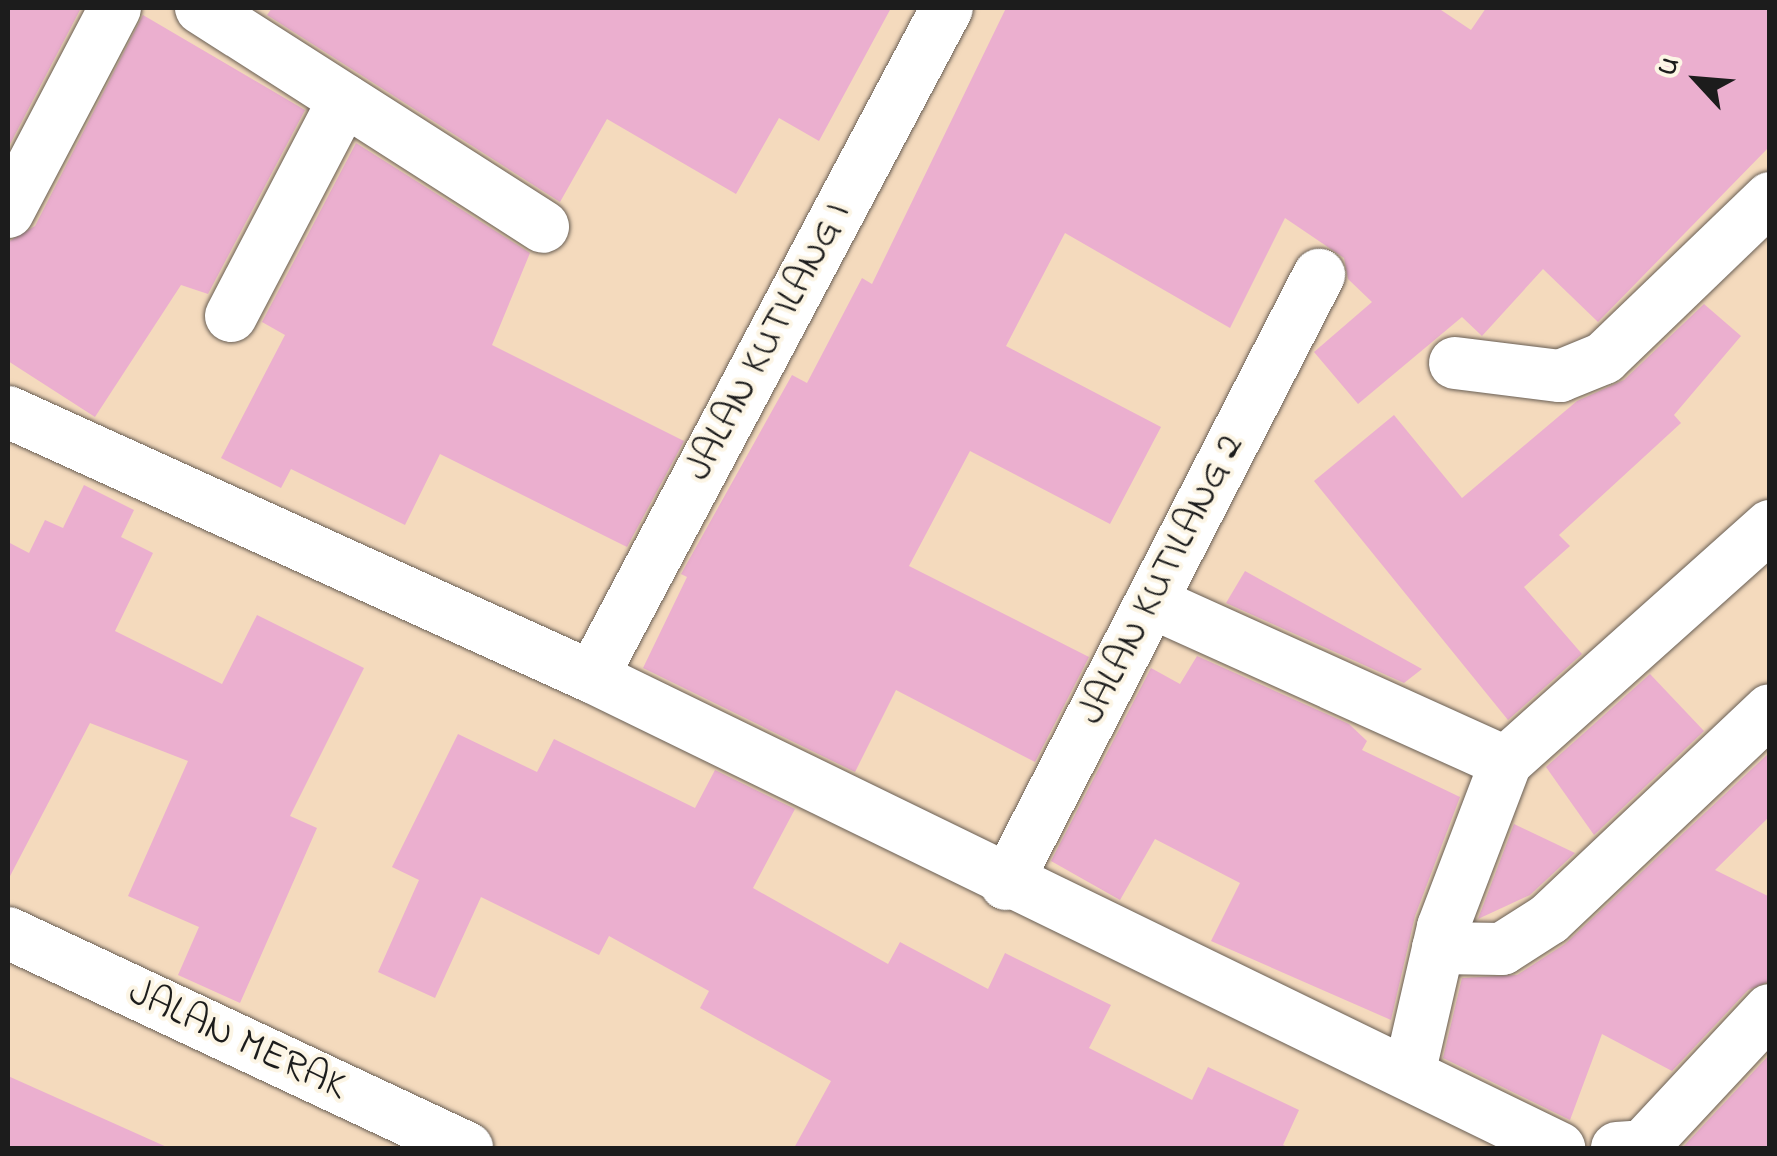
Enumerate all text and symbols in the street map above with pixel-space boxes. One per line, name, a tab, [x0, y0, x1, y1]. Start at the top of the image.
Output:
north arrow	[1647, 30, 1747, 130]
text: U	[1647, 50, 1692, 84]
street label: JALAN KUTILANG I	[675, 195, 863, 489]
street label: JALAN KUTILANG 2	[1068, 427, 1256, 733]
street label: JALAN MERAK	[120, 970, 354, 1112]

